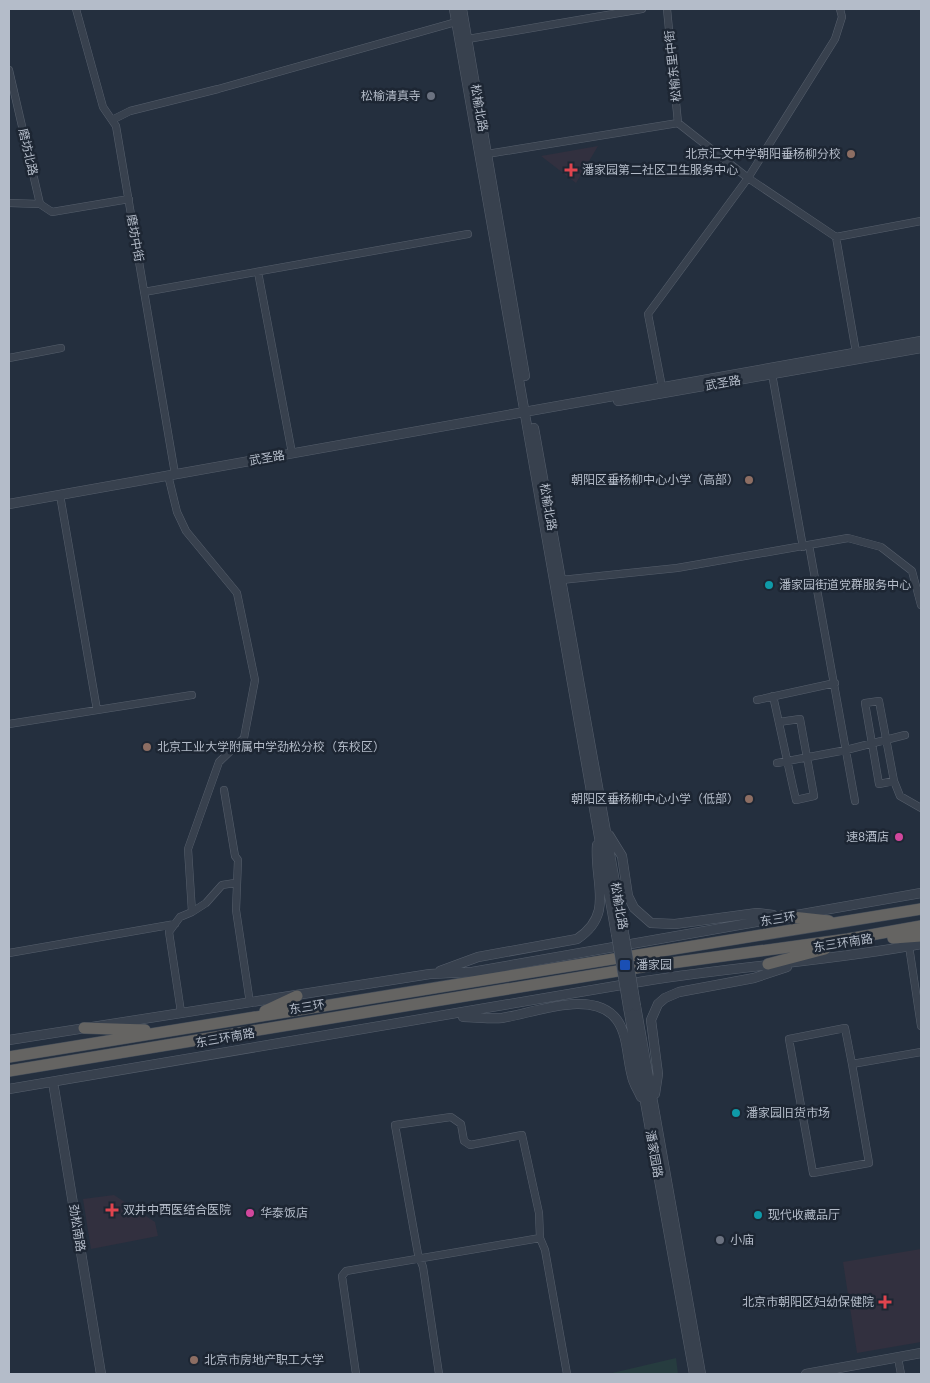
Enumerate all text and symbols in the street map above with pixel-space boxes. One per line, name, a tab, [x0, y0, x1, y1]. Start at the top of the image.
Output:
street label: 松榆东里中街	[662, 29, 684, 103]
street label: 松榆北路	[468, 83, 490, 133]
place label: 松榆清真寺	[361, 89, 421, 103]
marker: 松榆清真寺	[425, 90, 437, 102]
street label: 磨坊北路	[16, 127, 40, 177]
place label: 北京汇文中学朝阳垂杨柳分校	[685, 147, 841, 161]
marker: 北京汇文中学朝阳垂杨柳分校	[845, 148, 857, 160]
marker: 潘家园第二社区卫生服务中心	[564, 163, 578, 177]
place label: 潘家园第二社区卫生服务中心	[582, 163, 738, 177]
street label: 磨坊中街	[124, 213, 146, 263]
street label: 武圣路	[704, 373, 742, 393]
street label: 武圣路	[248, 448, 286, 468]
place label: 朝阳区垂杨柳中心小学（高部）	[571, 473, 739, 487]
marker: 朝阳区垂杨柳中心小学（高部）	[743, 474, 755, 486]
street label: 松榆北路	[537, 482, 559, 532]
place label: 潘家园街道党群服务中心	[779, 578, 911, 592]
marker: 潘家园街道党群服务中心	[763, 579, 775, 591]
place label: 北京工业大学附属中学劲松分校（东校区）	[157, 740, 385, 754]
marker: 北京工业大学附属中学劲松分校（东校区）	[141, 741, 153, 753]
place label: 朝阳区垂杨柳中心小学（低部）	[571, 792, 739, 806]
marker: 朝阳区垂杨柳中心小学（低部）	[743, 793, 755, 805]
place label: 速8酒店	[846, 830, 889, 844]
marker: 速8酒店	[893, 831, 905, 843]
street label: 松榆北路	[608, 881, 630, 931]
street label: 东三环	[759, 909, 797, 929]
street label: 东三环南路	[812, 931, 874, 955]
marker: 潘家园	[618, 958, 632, 972]
place label: 潘家园	[636, 958, 672, 972]
street label: 东三环	[288, 997, 326, 1017]
street label: 东三环南路	[194, 1026, 256, 1050]
place label: 潘家园旧货市场	[746, 1106, 830, 1120]
marker: 潘家园旧货市场	[730, 1107, 742, 1119]
street label: 潘家园路	[643, 1129, 665, 1179]
street label: 劲松南路	[66, 1203, 88, 1253]
marker: 双井中西医结合医院	[105, 1203, 119, 1217]
place label: 双井中西医结合医院	[123, 1203, 231, 1217]
place label: 华泰饭店	[260, 1206, 308, 1220]
marker: 华泰饭店	[244, 1207, 256, 1219]
place label: 现代收藏品厅	[768, 1208, 840, 1222]
marker: 现代收藏品厅	[752, 1209, 764, 1221]
place label: 小庙	[730, 1233, 754, 1247]
marker: 小庙	[714, 1234, 726, 1246]
place label: 北京市朝阳区妇幼保健院	[742, 1295, 874, 1309]
marker: 北京市朝阳区妇幼保健院	[878, 1295, 892, 1309]
place label: 北京市房地产职工大学	[204, 1353, 324, 1367]
marker: 北京市房地产职工大学	[188, 1354, 200, 1366]

